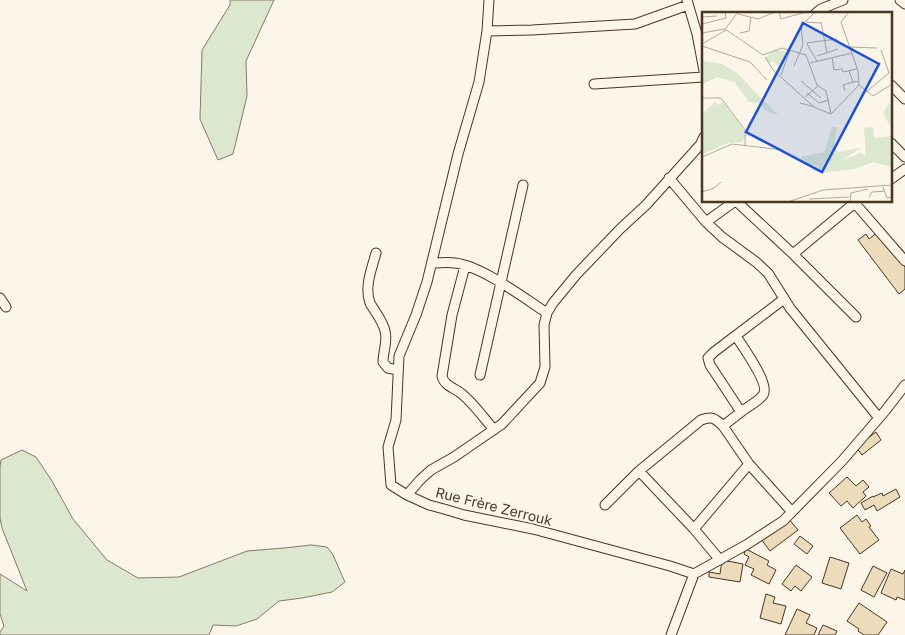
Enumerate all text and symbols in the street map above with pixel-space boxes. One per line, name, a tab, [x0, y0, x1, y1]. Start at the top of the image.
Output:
inset map	[702, 12, 892, 202]
street label: Rue Frère Zerrouk	[434, 483, 554, 529]

